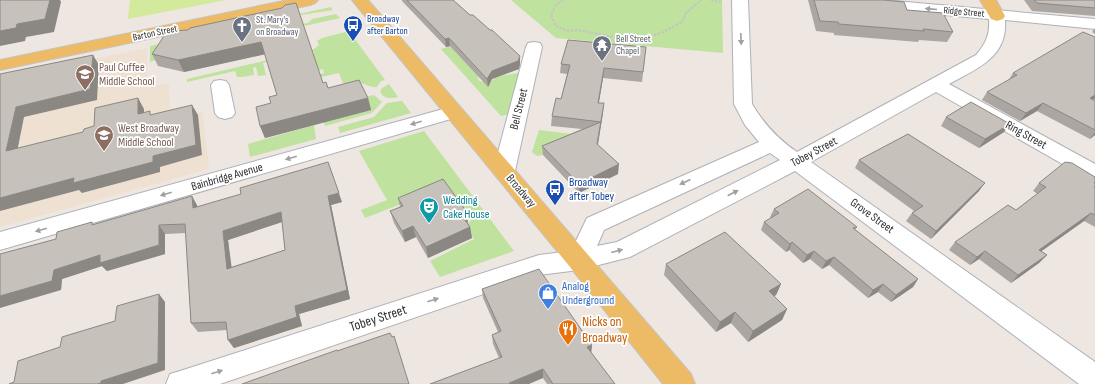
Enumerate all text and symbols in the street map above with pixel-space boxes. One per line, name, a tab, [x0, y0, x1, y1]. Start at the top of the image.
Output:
street label: Ridge Street	[943, 4, 985, 20]
one-way arrow	[924, 6, 937, 13]
place label: Broadway after Barton	[367, 13, 408, 37]
place label: St. Mary's on Broadway	[256, 14, 299, 38]
bus stop icon: Broadway after Barton	[342, 14, 364, 42]
church icon: St. Mary's on Broadway	[231, 15, 253, 43]
street label: Barton Street	[132, 22, 178, 44]
place label: Bell Street Chapel	[616, 33, 651, 57]
one-way arrow	[737, 33, 744, 45]
temple icon: Bell Street Chapel	[591, 34, 613, 62]
place label: Paul Cuffee Middle School	[99, 60, 155, 89]
school or university icon: Paul Cuffee Middle School	[74, 63, 96, 91]
street label: Bell Street	[507, 87, 531, 131]
street label: Ring Street	[1003, 118, 1050, 153]
one-way arrow	[410, 120, 422, 126]
place label: West Broadway Middle School	[118, 121, 180, 150]
school or university icon: West Broadway Middle School	[93, 124, 115, 152]
street label: Tobey Street	[788, 133, 840, 171]
one-way arrow	[285, 155, 297, 161]
street label: Bainbridge Avenue	[189, 160, 265, 194]
street label: Broadway	[503, 171, 539, 211]
place label: Broadway after Tobey	[569, 175, 615, 204]
bus stop icon: Broadway after Tobey	[544, 178, 566, 206]
one-way arrow	[680, 179, 691, 185]
one-way arrow	[728, 190, 739, 197]
one-way arrow	[160, 191, 172, 197]
place label: Wedding Cake House	[443, 193, 490, 222]
street label: Grove Street	[847, 195, 897, 237]
theatre icon: Wedding Cake House	[418, 196, 440, 224]
one-way arrow	[35, 227, 47, 233]
one-way arrow	[611, 248, 623, 254]
place label: Analog Underground	[561, 279, 614, 308]
shop icon: Analog Underground	[537, 282, 559, 310]
one-way arrow	[427, 297, 439, 303]
street label: Tobey Street	[347, 301, 409, 335]
place label: Nicks on Broadway	[582, 313, 628, 346]
restaurant icon: Nicks on Broadway	[557, 318, 579, 346]
one-way arrow	[211, 369, 223, 375]

